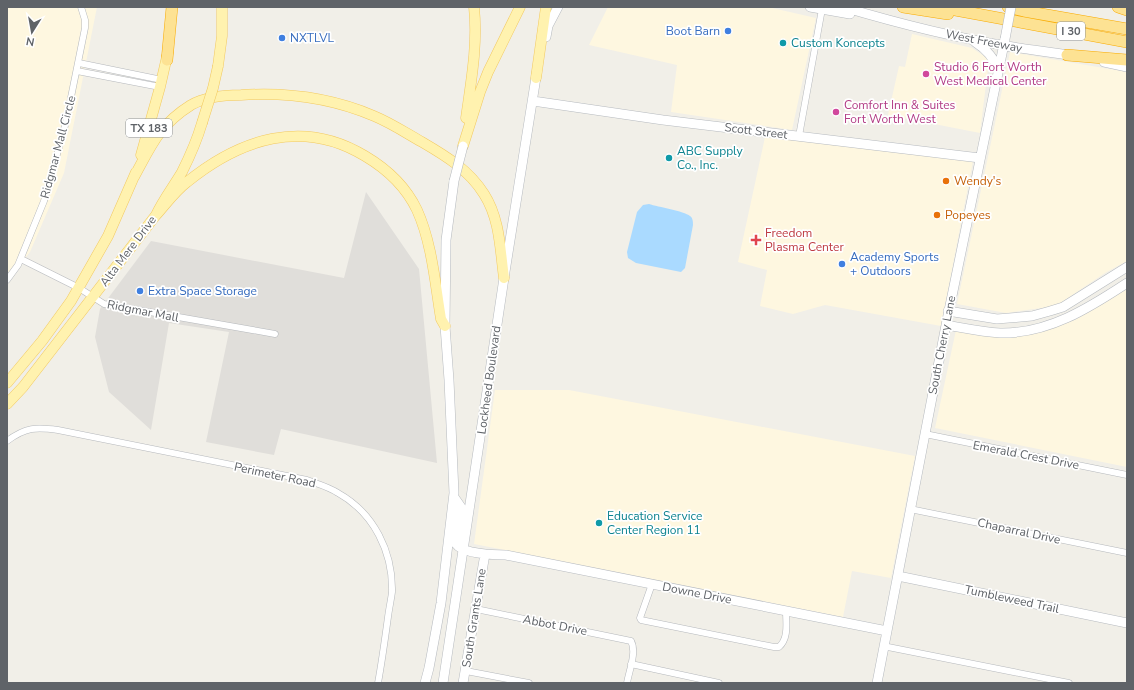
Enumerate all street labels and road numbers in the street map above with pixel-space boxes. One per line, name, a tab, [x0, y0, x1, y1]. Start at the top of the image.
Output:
road number: I 30	[1057, 22, 1085, 40]
street label: West Freeway	[944, 26, 1024, 56]
street label: Ridgmar Mall Circle	[37, 94, 79, 200]
road number: TX 183	[126, 119, 172, 137]
street label: Scott Street	[724, 119, 789, 143]
street label: Alta Mere Drive	[96, 212, 160, 290]
street label: South Cherry Lane	[925, 294, 959, 396]
street label: Ridgmar Mall	[106, 296, 181, 326]
street label: Lockheed Boulevard	[473, 325, 505, 435]
street label: Emerald Crest Drive	[971, 437, 1081, 473]
street label: Perimeter Road	[233, 459, 317, 491]
street label: Chaparral Drive	[976, 514, 1062, 548]
street label: South Grants Lane	[458, 567, 490, 669]
street label: Downe Drive	[661, 578, 733, 608]
street label: Tumbleweed Trail	[963, 581, 1061, 617]
street label: Abbot Drive	[522, 611, 588, 639]

